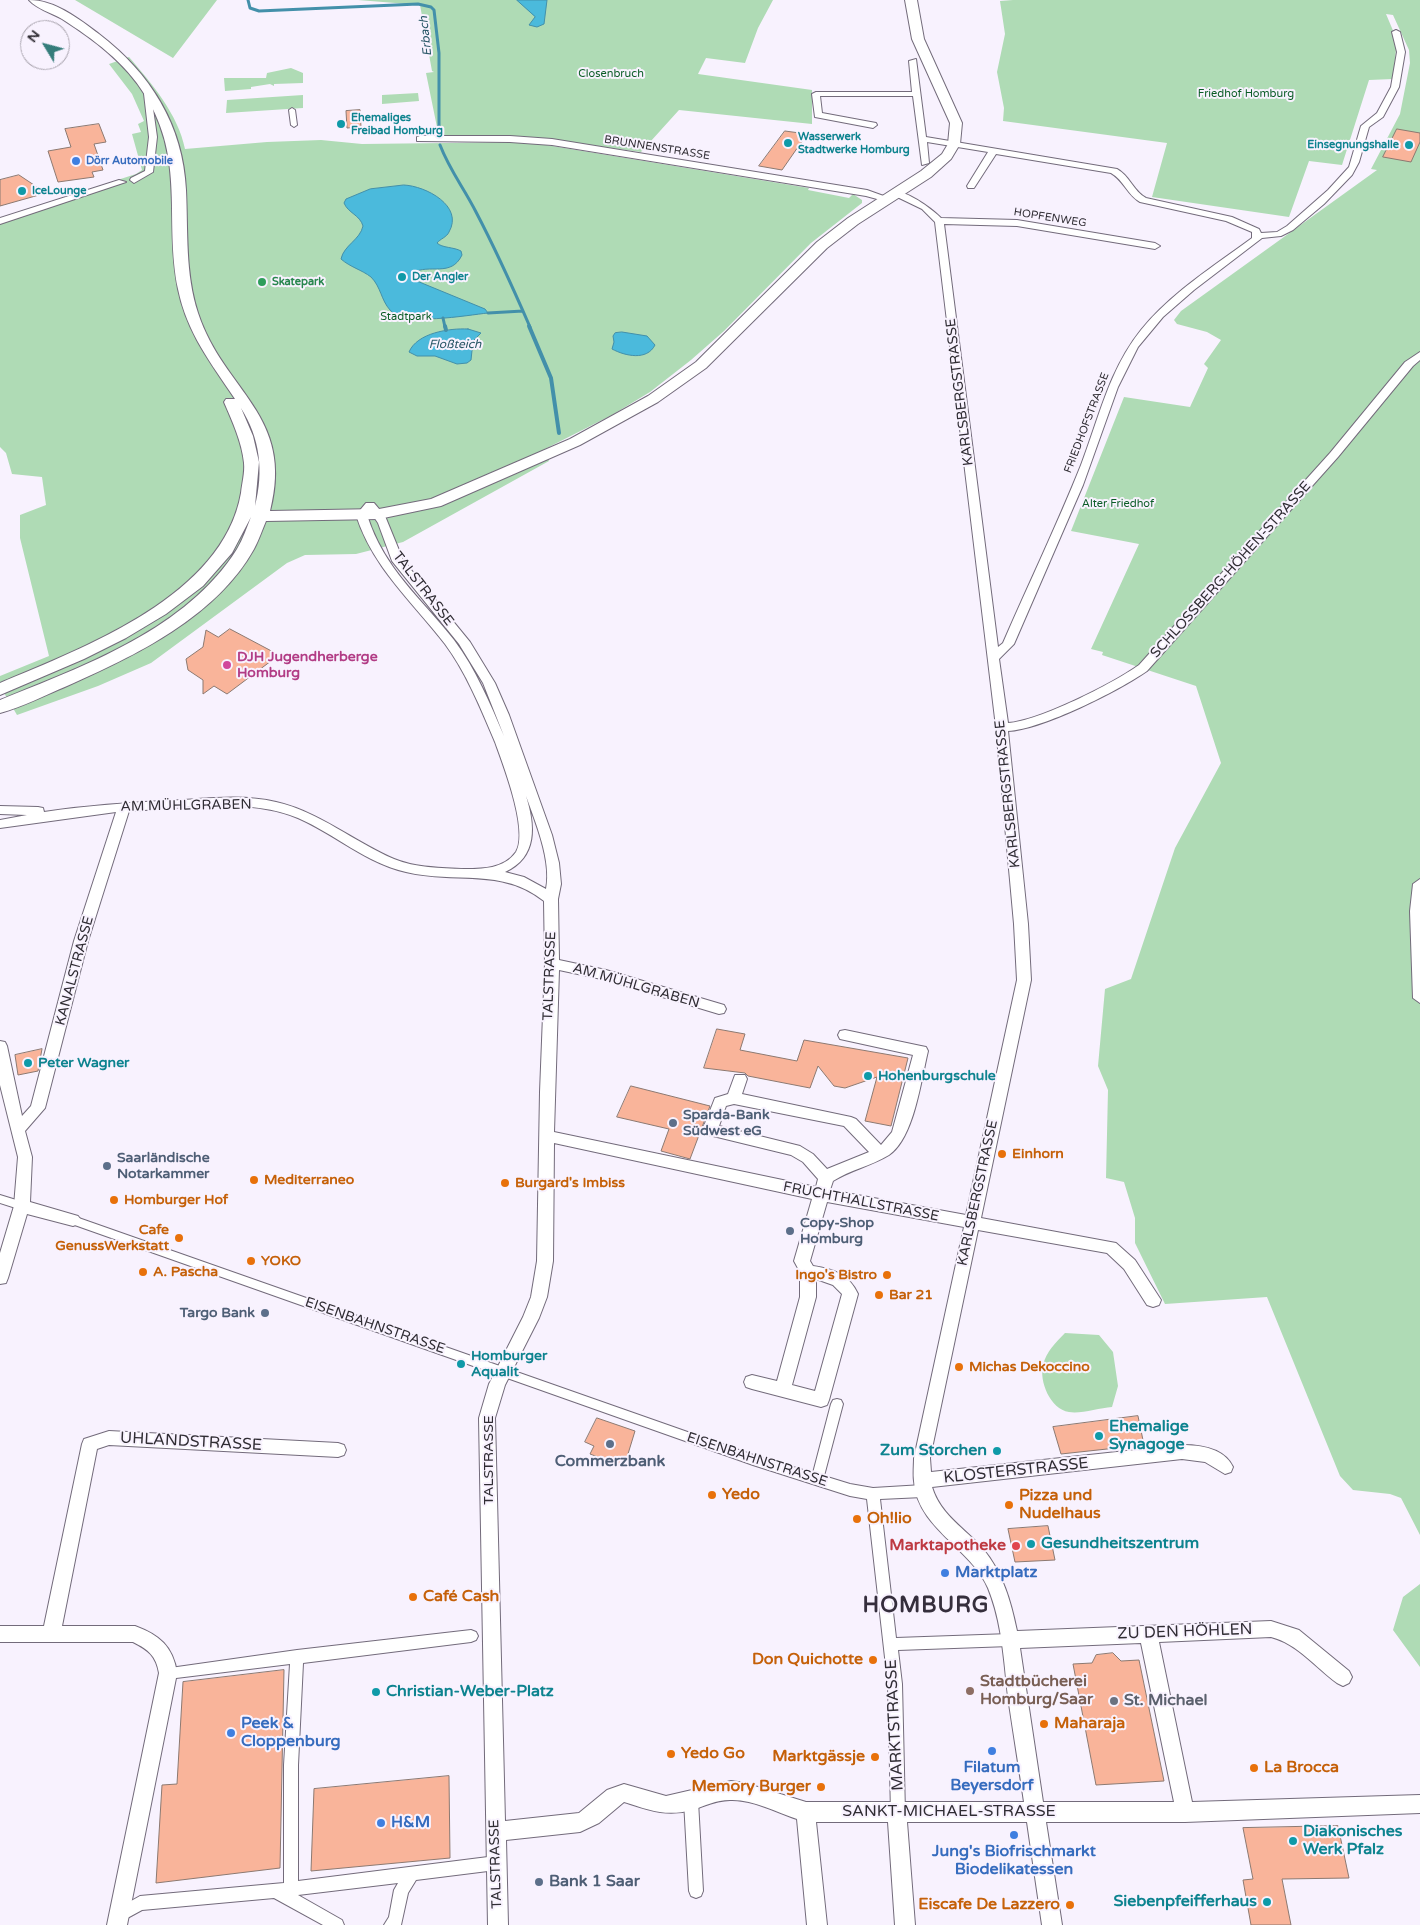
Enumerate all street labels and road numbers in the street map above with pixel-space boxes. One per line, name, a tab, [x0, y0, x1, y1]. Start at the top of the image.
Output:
street label: BRUNNENSTRASSE	[603, 133, 711, 163]
street label: HOPFENWEG	[1013, 206, 1087, 230]
street label: KARLSBERGSTRASSE	[943, 317, 977, 467]
street label: FRIEDHOFSTRASSE	[1062, 371, 1112, 475]
street label: SCHLOSSBERG-HÖHEN-STRASSE	[1147, 478, 1315, 662]
street label: TALSTRASSE	[389, 549, 457, 629]
street label: KARLSBERGSTRASSE	[992, 719, 1024, 869]
street label: AM MÜHLGRABEN	[120, 796, 252, 816]
street label: KANALSTRASSE	[52, 914, 98, 1028]
street label: TALSTRASSE	[540, 931, 560, 1021]
street label: AM MÜHLGRABEN	[571, 960, 701, 1012]
street label: KARLSBERGSTRASSE	[954, 1119, 1002, 1267]
street label: FRUCHTHALLSTRASSE	[782, 1179, 940, 1225]
street label: EISENBAHNSTRASSE	[303, 1294, 447, 1358]
street label: TALSTRASSE	[481, 1415, 497, 1505]
street label: UHLANDSTRASSE	[120, 1429, 262, 1455]
street label: EISENBAHNSTRASSE	[685, 1429, 829, 1491]
street label: KLOSTERSTRASSE	[942, 1454, 1090, 1488]
street label: ZU DEN HÖHLEN	[1117, 1620, 1253, 1644]
street label: MARKTSTRASSE	[882, 1659, 908, 1791]
street label: SANKT-MICHAEL-STRASSE	[842, 1802, 1056, 1822]
street label: TALSTRASSE	[486, 1819, 506, 1909]

